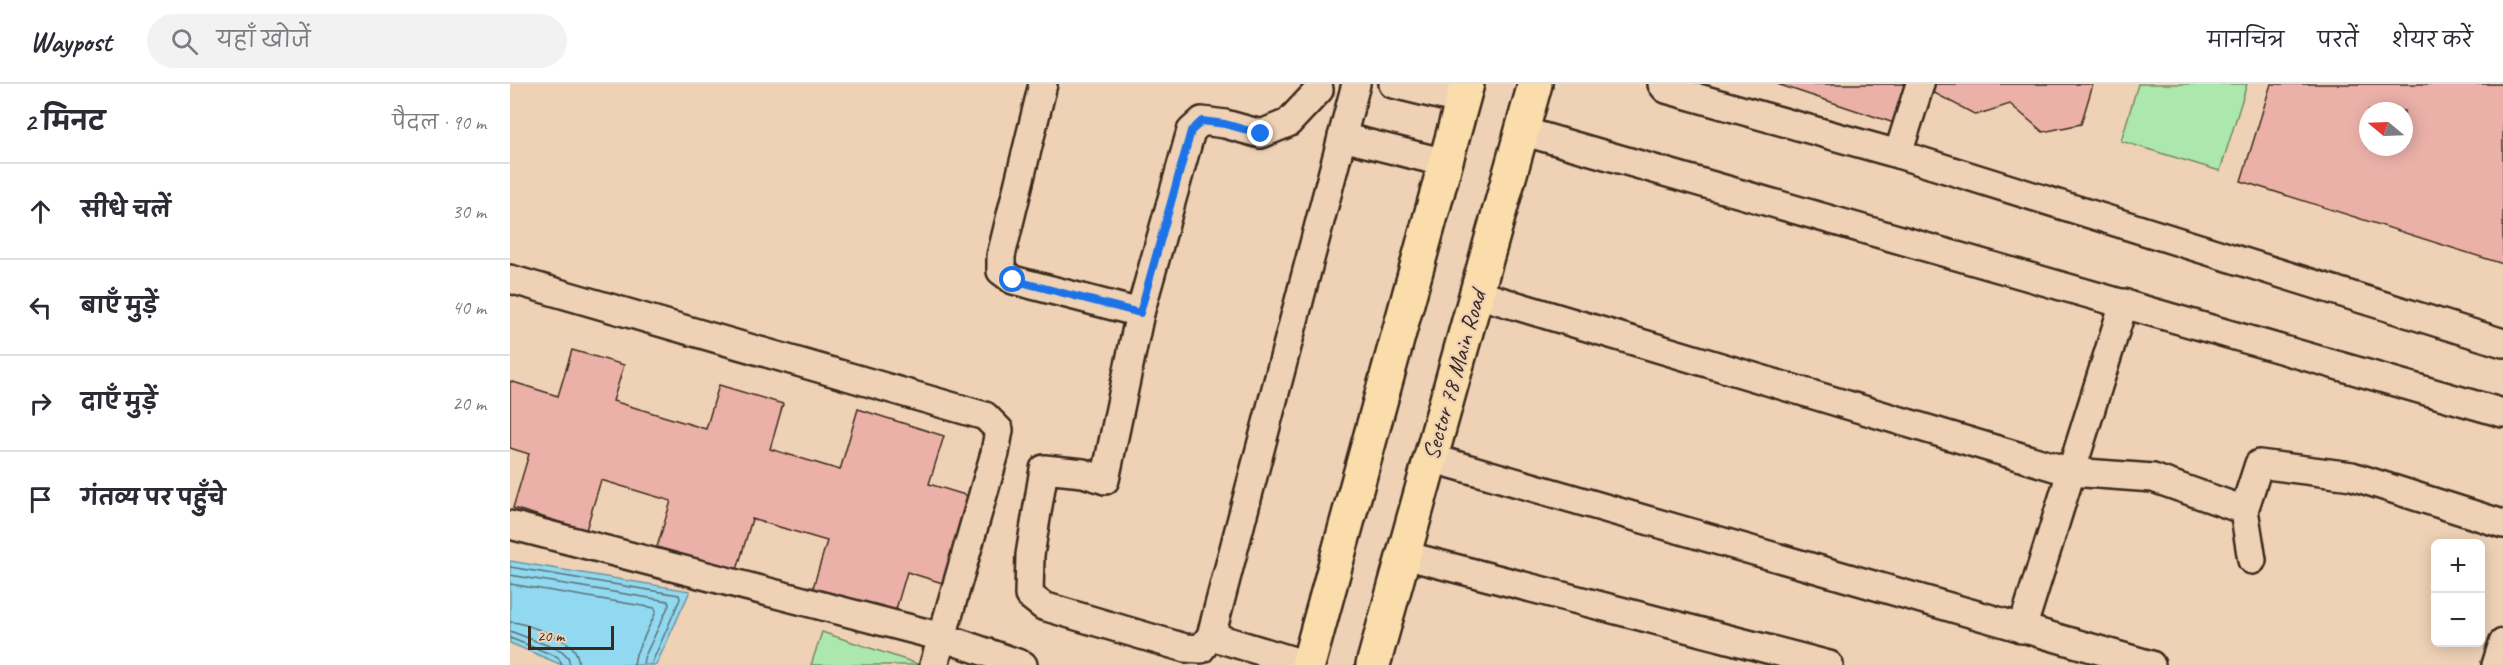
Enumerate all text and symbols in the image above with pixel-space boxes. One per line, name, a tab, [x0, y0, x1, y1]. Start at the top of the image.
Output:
search box	[147, 14, 567, 68]
text: Waypost	[30, 24, 111, 59]
icon: search	[168, 25, 201, 58]
text: यहाँ खोजें	[216, 26, 311, 54]
text: मानचित्र	[2207, 27, 2284, 53]
text: परतें	[2317, 27, 2359, 53]
text: शेयर करें	[2392, 27, 2473, 53]
north arrow	[2359, 102, 2413, 156]
text: 2 मिनट	[24, 105, 105, 138]
text: पैदल · 90 m	[392, 110, 486, 135]
route end	[1247, 120, 1273, 146]
icon: ahead	[24, 195, 57, 228]
text: सीधे चलें	[81, 196, 171, 224]
text: 30 m	[452, 199, 486, 224]
route start	[999, 266, 1025, 292]
street label: Sector 78 Main Road	[1415, 283, 1494, 463]
icon: left	[24, 291, 57, 324]
text: बाएँ मुड़ें	[81, 292, 158, 320]
text: 40 m	[452, 295, 486, 320]
icon: right	[24, 387, 57, 420]
text: दाएँ मुड़ें	[81, 388, 157, 416]
text: 20 m	[452, 391, 486, 416]
icon: arrive	[24, 483, 57, 516]
text: गंतव्य पर पहुँचे	[81, 484, 225, 512]
map controls	[2431, 539, 2485, 647]
button: +	[2431, 539, 2485, 593]
button: −	[2431, 593, 2485, 647]
scale bar	[528, 623, 614, 650]
text: 20 m	[537, 626, 564, 646]

